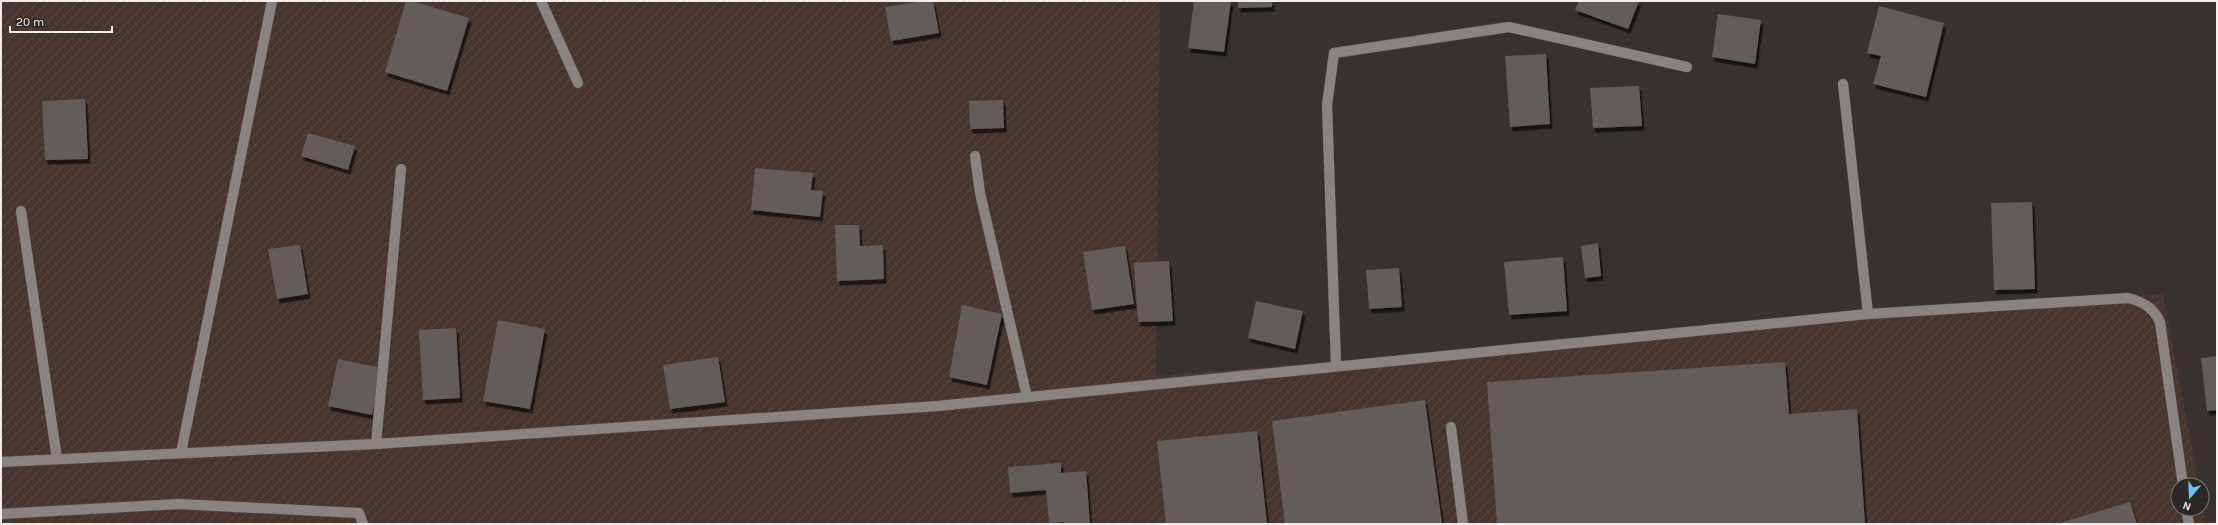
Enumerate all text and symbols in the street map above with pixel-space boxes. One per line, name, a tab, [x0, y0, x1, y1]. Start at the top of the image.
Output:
scale bar	[10, 8, 112, 34]
text: 20 m	[16, 15, 44, 29]
north arrow	[2170, 477, 2210, 517]
text: N	[2181, 499, 2193, 513]

